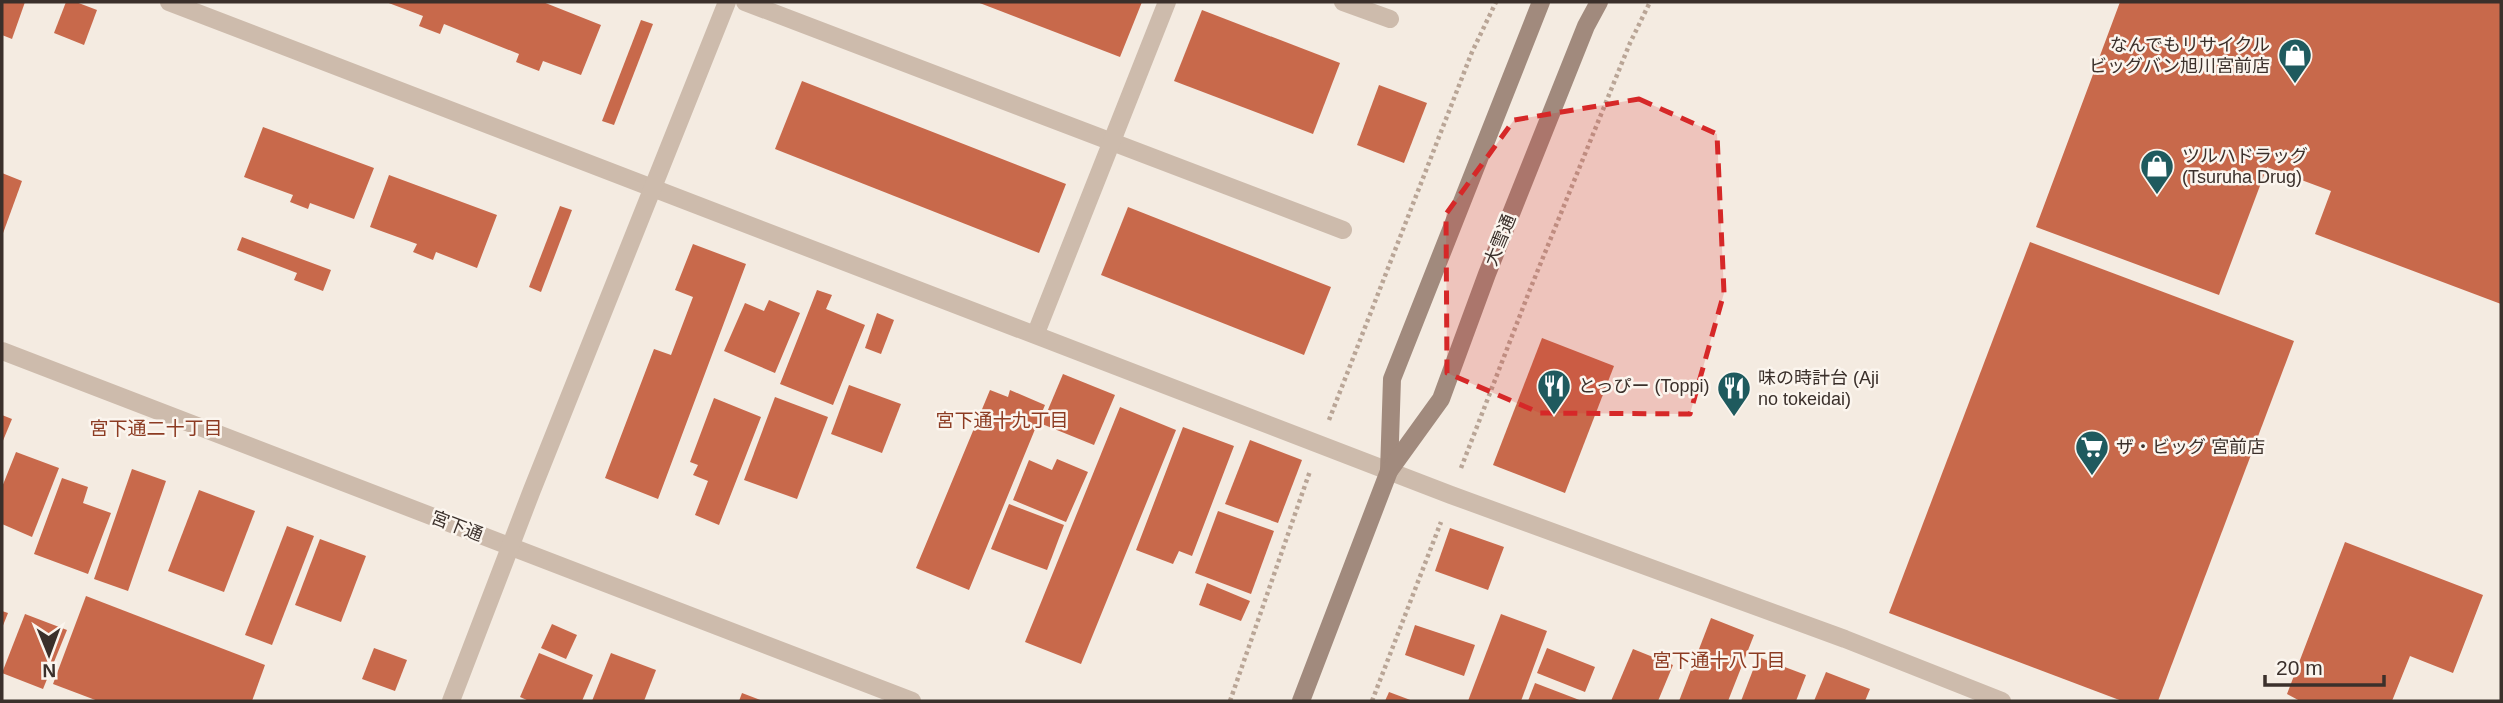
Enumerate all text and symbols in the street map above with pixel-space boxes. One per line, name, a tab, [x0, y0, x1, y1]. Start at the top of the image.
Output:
place label: なんでもリサイクル ビッグバン旭川宮前店	[2089, 35, 2270, 76]
shop icon: なんでもリサイクル ビッグバン旭川宮前店	[2276, 36, 2314, 85]
place label: ツルハドラッグ (Tsuruha Drug)	[2182, 146, 2308, 187]
shop icon: ツルハドラッグ (Tsuruha Drug)	[2138, 147, 2176, 196]
street label: 大雪通	[1481, 211, 1519, 269]
restaurant icon: とっぴー (Toppi)	[1535, 367, 1573, 416]
place label: 味の時計台 (Aji no tokeidai)	[1758, 368, 1879, 409]
restaurant icon: 味の時計台 (Aji no tokeidai)	[1715, 369, 1753, 418]
place label: とっぴー (Toppi)	[1578, 376, 1709, 396]
district label: 宮下通十九丁目	[935, 410, 1069, 431]
district label: 宮下通二十丁目	[89, 418, 223, 439]
supermarket icon: ザ・ビッグ 宮前店	[2073, 428, 2111, 477]
place label: ザ・ビッグ 宮前店	[2116, 437, 2265, 457]
street label: 宮下通	[428, 507, 486, 545]
north arrow	[14, 619, 84, 689]
scale bar	[2265, 644, 2384, 688]
district label: 宮下通十八丁目	[1652, 650, 1786, 671]
text: 20 m	[2276, 656, 2323, 679]
text: N	[42, 660, 56, 681]

